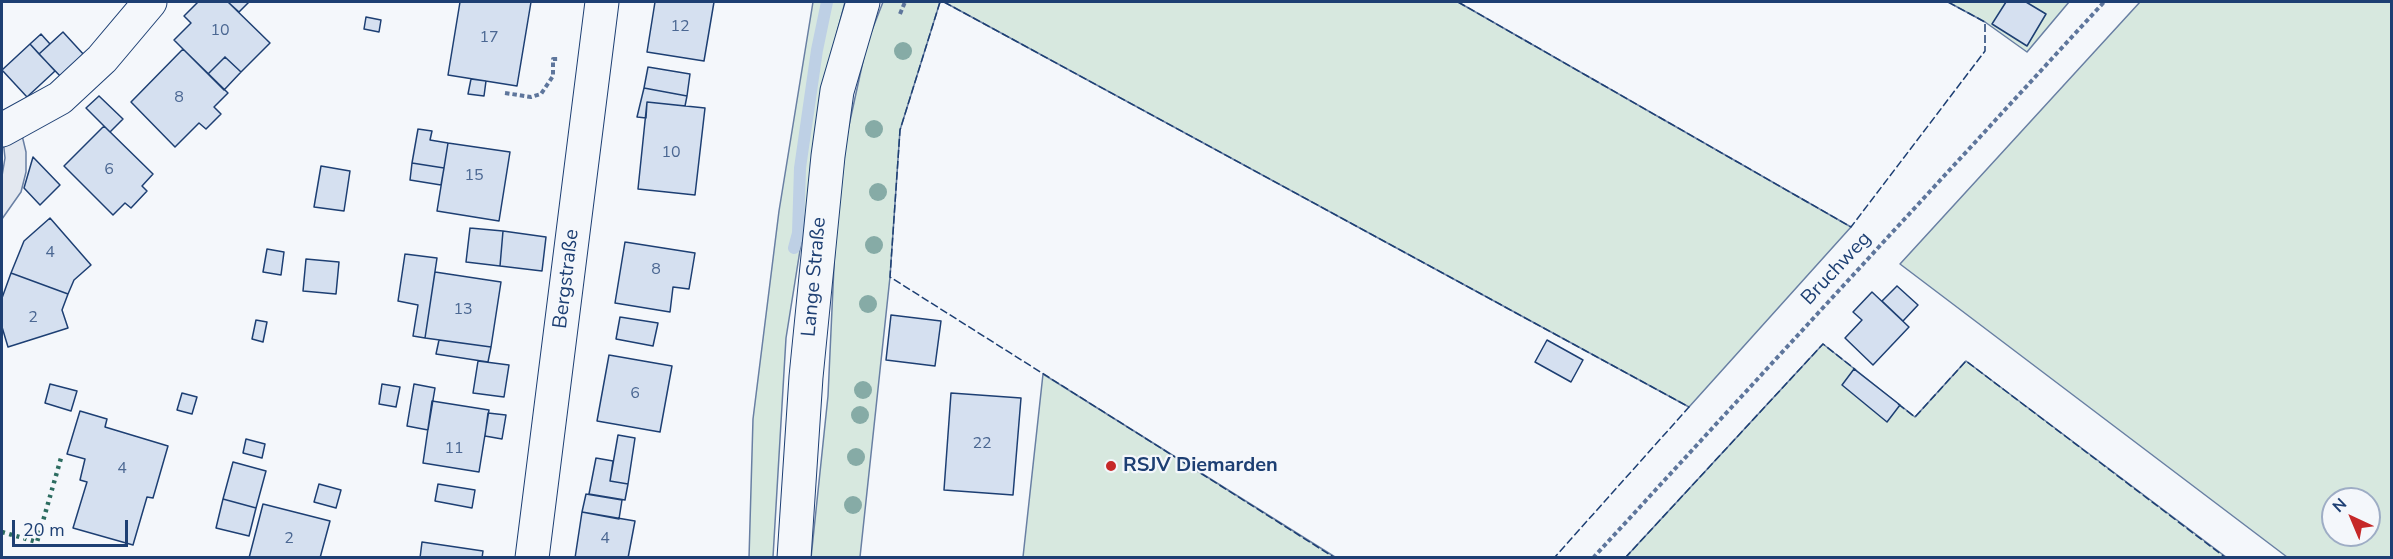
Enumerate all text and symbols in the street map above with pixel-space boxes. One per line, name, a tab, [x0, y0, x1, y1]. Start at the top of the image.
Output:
house number: 12	[670, 17, 690, 37]
house number: 10	[210, 21, 230, 41]
house number: 17	[479, 28, 499, 48]
house number: 8	[174, 88, 184, 108]
house number: 10	[661, 143, 681, 163]
house number: 6	[104, 160, 114, 180]
house number: 15	[464, 166, 484, 186]
street label: Lange Straße	[798, 216, 832, 338]
street label: Bruchweg	[1797, 227, 1877, 311]
street label: Bergstraße	[549, 228, 585, 330]
house number: 4	[45, 243, 55, 263]
house number: 8	[651, 260, 661, 280]
house number: 13	[453, 300, 473, 320]
house number: 2	[28, 308, 38, 328]
house number: 6	[630, 384, 640, 404]
house number: 22	[972, 434, 992, 454]
house number: 11	[444, 439, 464, 459]
place label: RSJV Diemarden	[1123, 454, 1278, 478]
house number: 4	[117, 459, 127, 479]
marker: RSJV Diemarden	[1104, 459, 1118, 473]
north arrow	[2321, 487, 2381, 547]
text: N	[2328, 493, 2352, 518]
scale bar	[15, 508, 130, 546]
text: 20 m	[23, 518, 65, 542]
house number: 2	[284, 529, 294, 549]
house number: 4	[600, 529, 610, 549]

